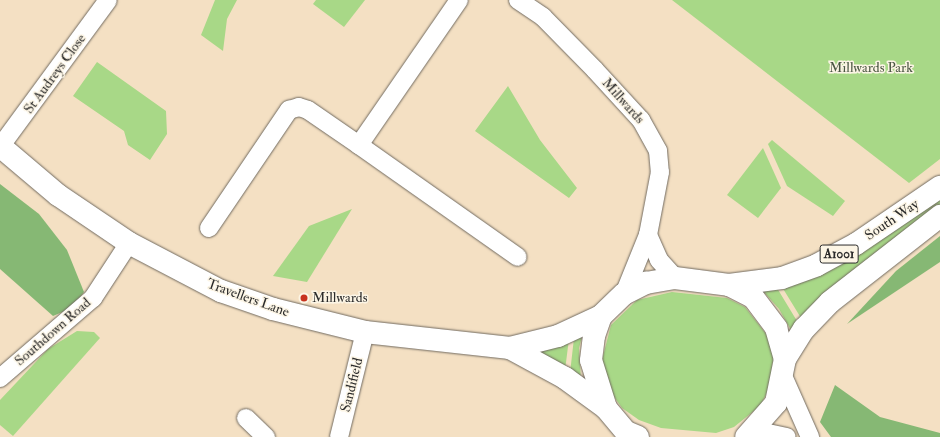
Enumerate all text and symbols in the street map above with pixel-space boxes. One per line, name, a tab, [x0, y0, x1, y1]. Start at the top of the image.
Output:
street label: St Audreys Close	[20, 31, 90, 117]
park label: Millwards Park	[829, 60, 913, 76]
street label: Millwards	[598, 75, 648, 127]
street label: South Way	[862, 196, 922, 244]
road number: A1001	[819, 243, 859, 265]
street label: Travellers Lane	[205, 275, 291, 321]
place label: Millwards	[312, 290, 368, 306]
marker: Millwards	[299, 293, 309, 303]
street label: Southdown Road	[12, 294, 94, 370]
street label: Sandifield	[337, 356, 367, 414]

